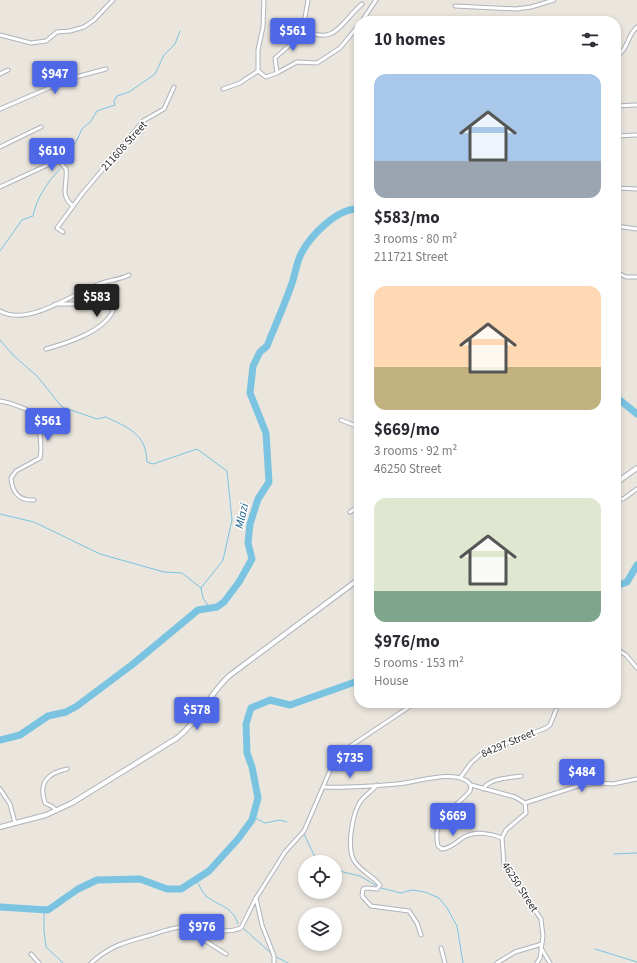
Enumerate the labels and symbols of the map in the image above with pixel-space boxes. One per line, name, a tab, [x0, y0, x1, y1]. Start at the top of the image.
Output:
pin: $561	[269, 18, 317, 52]
pin: $947	[31, 61, 79, 95]
street label: 211608 Street	[97, 118, 151, 174]
pin: $610	[28, 138, 76, 172]
pin: $583	[73, 284, 121, 318]
pin: $561	[24, 408, 72, 442]
water label: Mlazi	[231, 501, 253, 530]
pin: $578	[173, 697, 221, 731]
street label: 84297 Street	[479, 725, 537, 761]
pin: $735	[326, 745, 374, 779]
pin: $484	[558, 759, 606, 793]
pin: $669	[429, 803, 477, 837]
street label: 46250 Street	[498, 859, 542, 915]
pin: $976	[178, 914, 226, 948]

